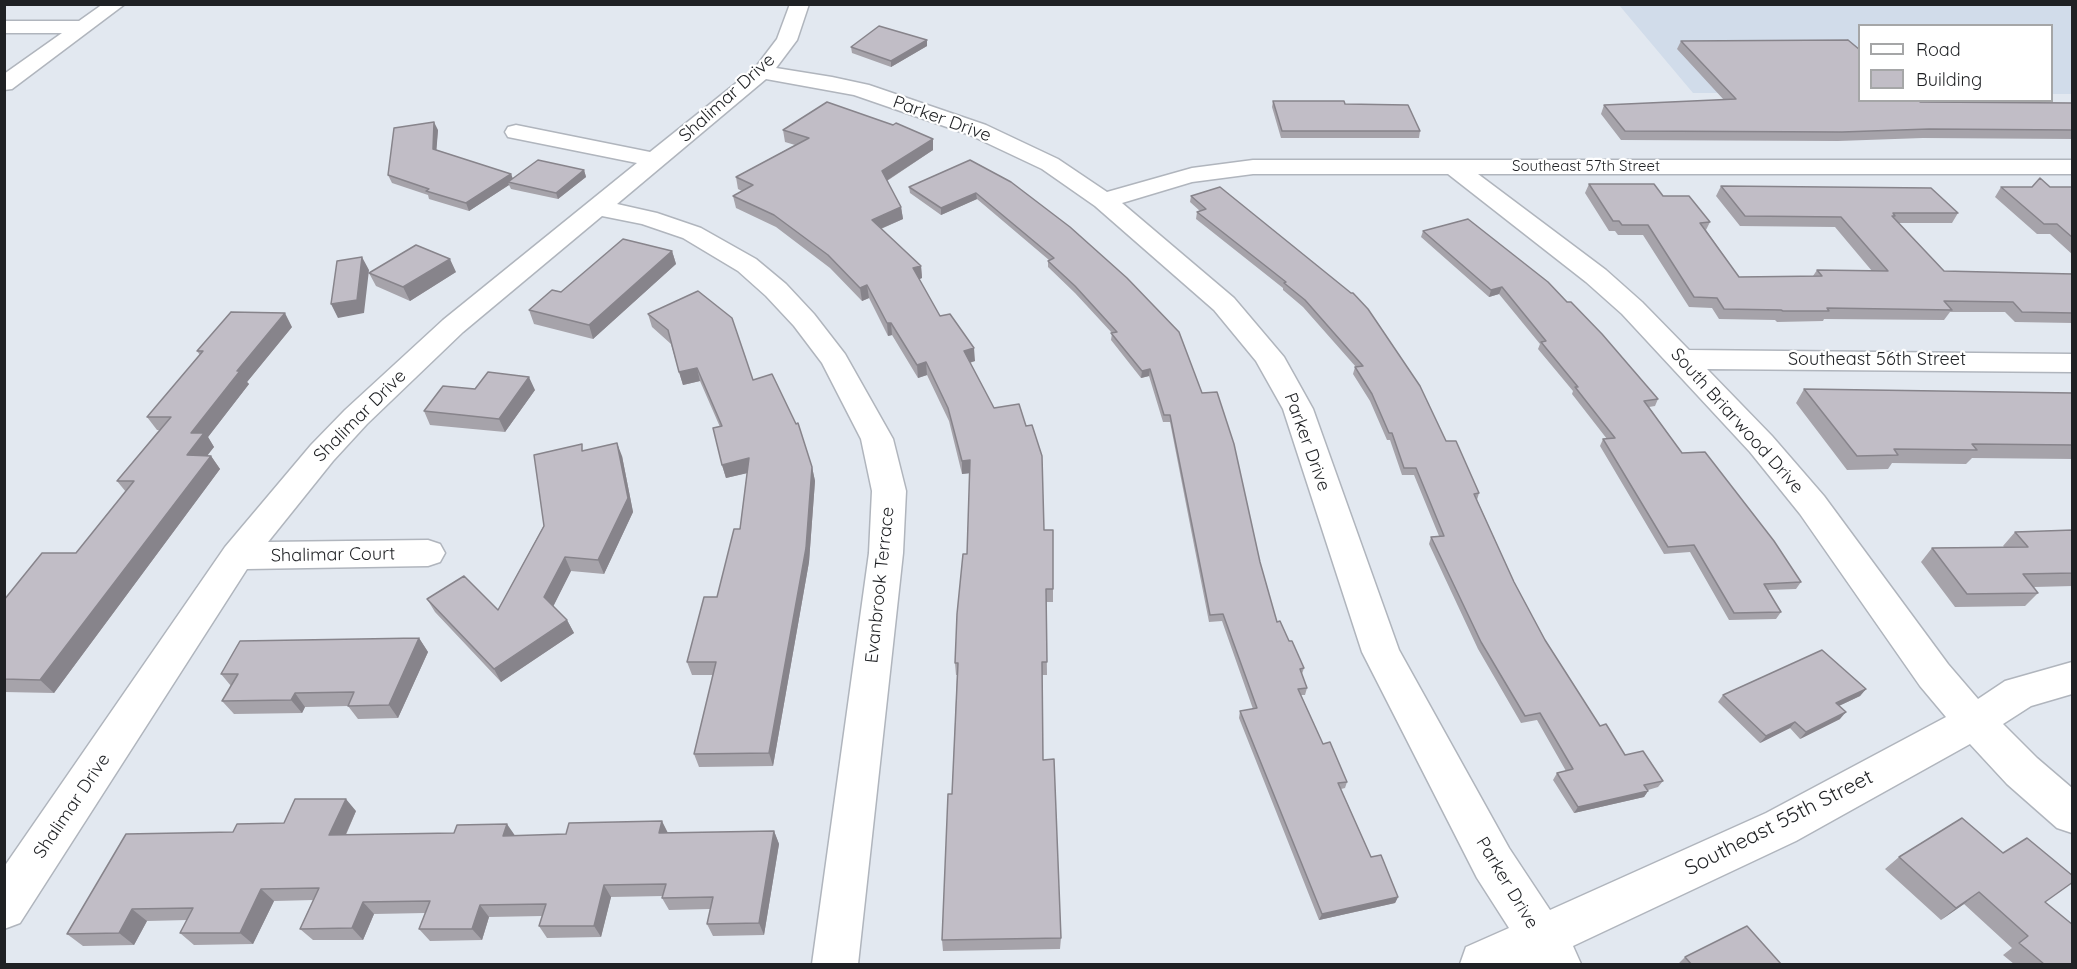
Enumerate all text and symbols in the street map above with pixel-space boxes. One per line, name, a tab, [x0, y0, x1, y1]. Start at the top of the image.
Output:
legend	[1858, 24, 2053, 102]
text: Road	[1916, 38, 1961, 61]
street label: Shalimar Drive	[675, 49, 779, 147]
text: Building	[1916, 68, 1982, 91]
street label: Parker Drive	[890, 91, 994, 147]
street label: Southeast 57th Street	[1512, 157, 1660, 175]
street label: South Briarwood Drive	[1666, 344, 1808, 498]
street label: Southeast 56th Street	[1788, 349, 1966, 371]
street label: Shalimar Drive	[309, 365, 411, 467]
street label: Parker Drive	[1279, 390, 1335, 494]
street label: Evanbrook Terrace	[861, 506, 899, 664]
street label: Shalimar Court	[271, 543, 395, 567]
street label: Shalimar Drive	[29, 749, 115, 863]
street label: Southeast 55th Street	[1681, 765, 1877, 881]
street label: Parker Drive	[1471, 833, 1543, 933]

